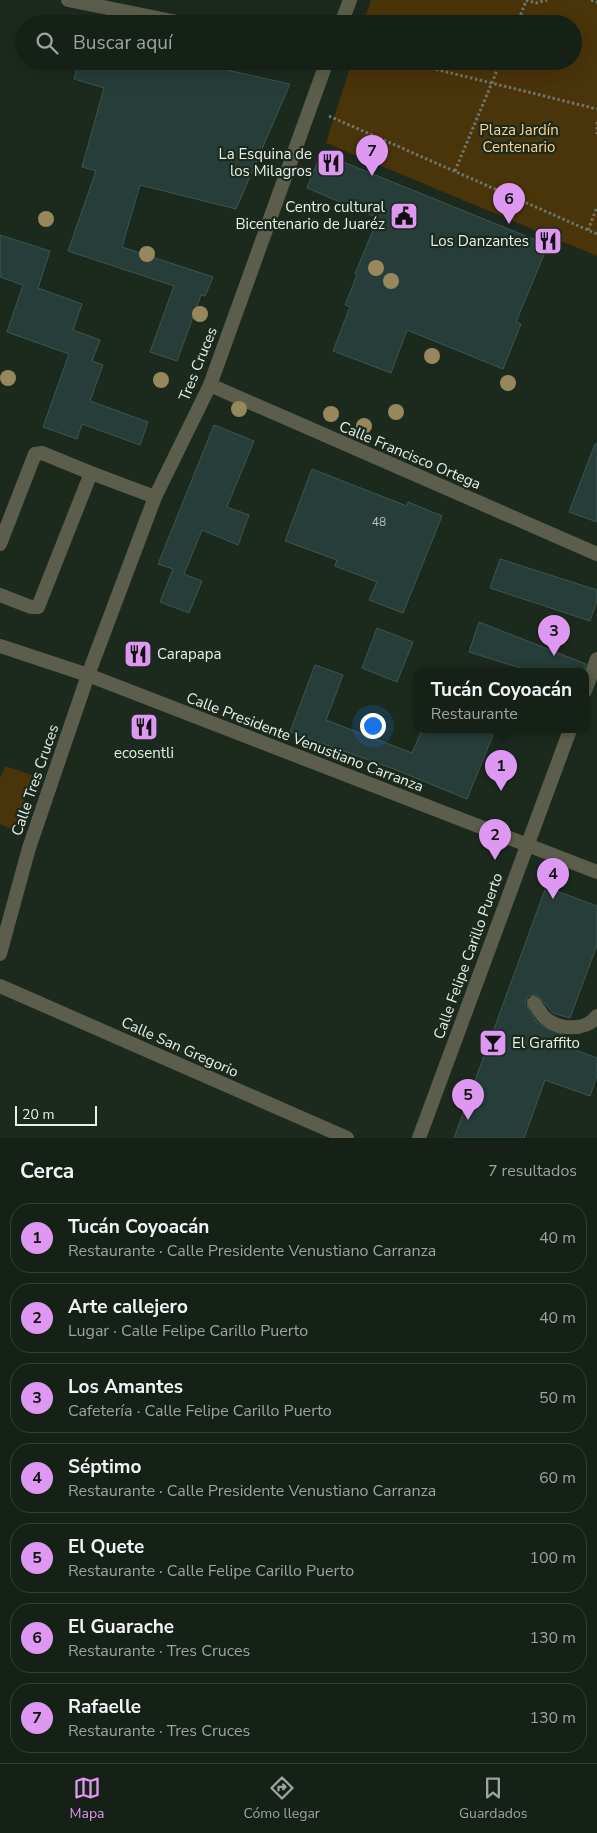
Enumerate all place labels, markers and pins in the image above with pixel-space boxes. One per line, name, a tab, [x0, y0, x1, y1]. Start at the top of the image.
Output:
pin: 7	[356, 135, 388, 176]
place label: La Esquina de los Milagros	[219, 144, 312, 181]
restaurant icon: La Esquina de los Milagros	[316, 148, 346, 178]
pin: 6	[493, 183, 525, 224]
place label: Centro cultural Bicentenario de Juaréz	[235, 197, 386, 234]
public building icon: Centro cultural Bicentenario de Juaréz	[389, 201, 419, 231]
restaurant icon: Los Danzantes	[533, 226, 563, 256]
place label: Los Danzantes	[430, 231, 529, 251]
pin: 3	[538, 615, 570, 656]
restaurant icon: Carapapa	[123, 639, 153, 669]
place label: Carapapa	[157, 644, 221, 664]
restaurant icon: ecosentli	[129, 712, 159, 742]
place label: ecosentli	[114, 743, 174, 763]
pin: 1	[485, 750, 517, 791]
pin: 2	[479, 819, 511, 860]
pin: 4	[537, 858, 569, 899]
bar icon: El Graffito	[478, 1028, 508, 1058]
place label: El Graffito	[512, 1033, 580, 1053]
pin: 5	[452, 1079, 484, 1120]

